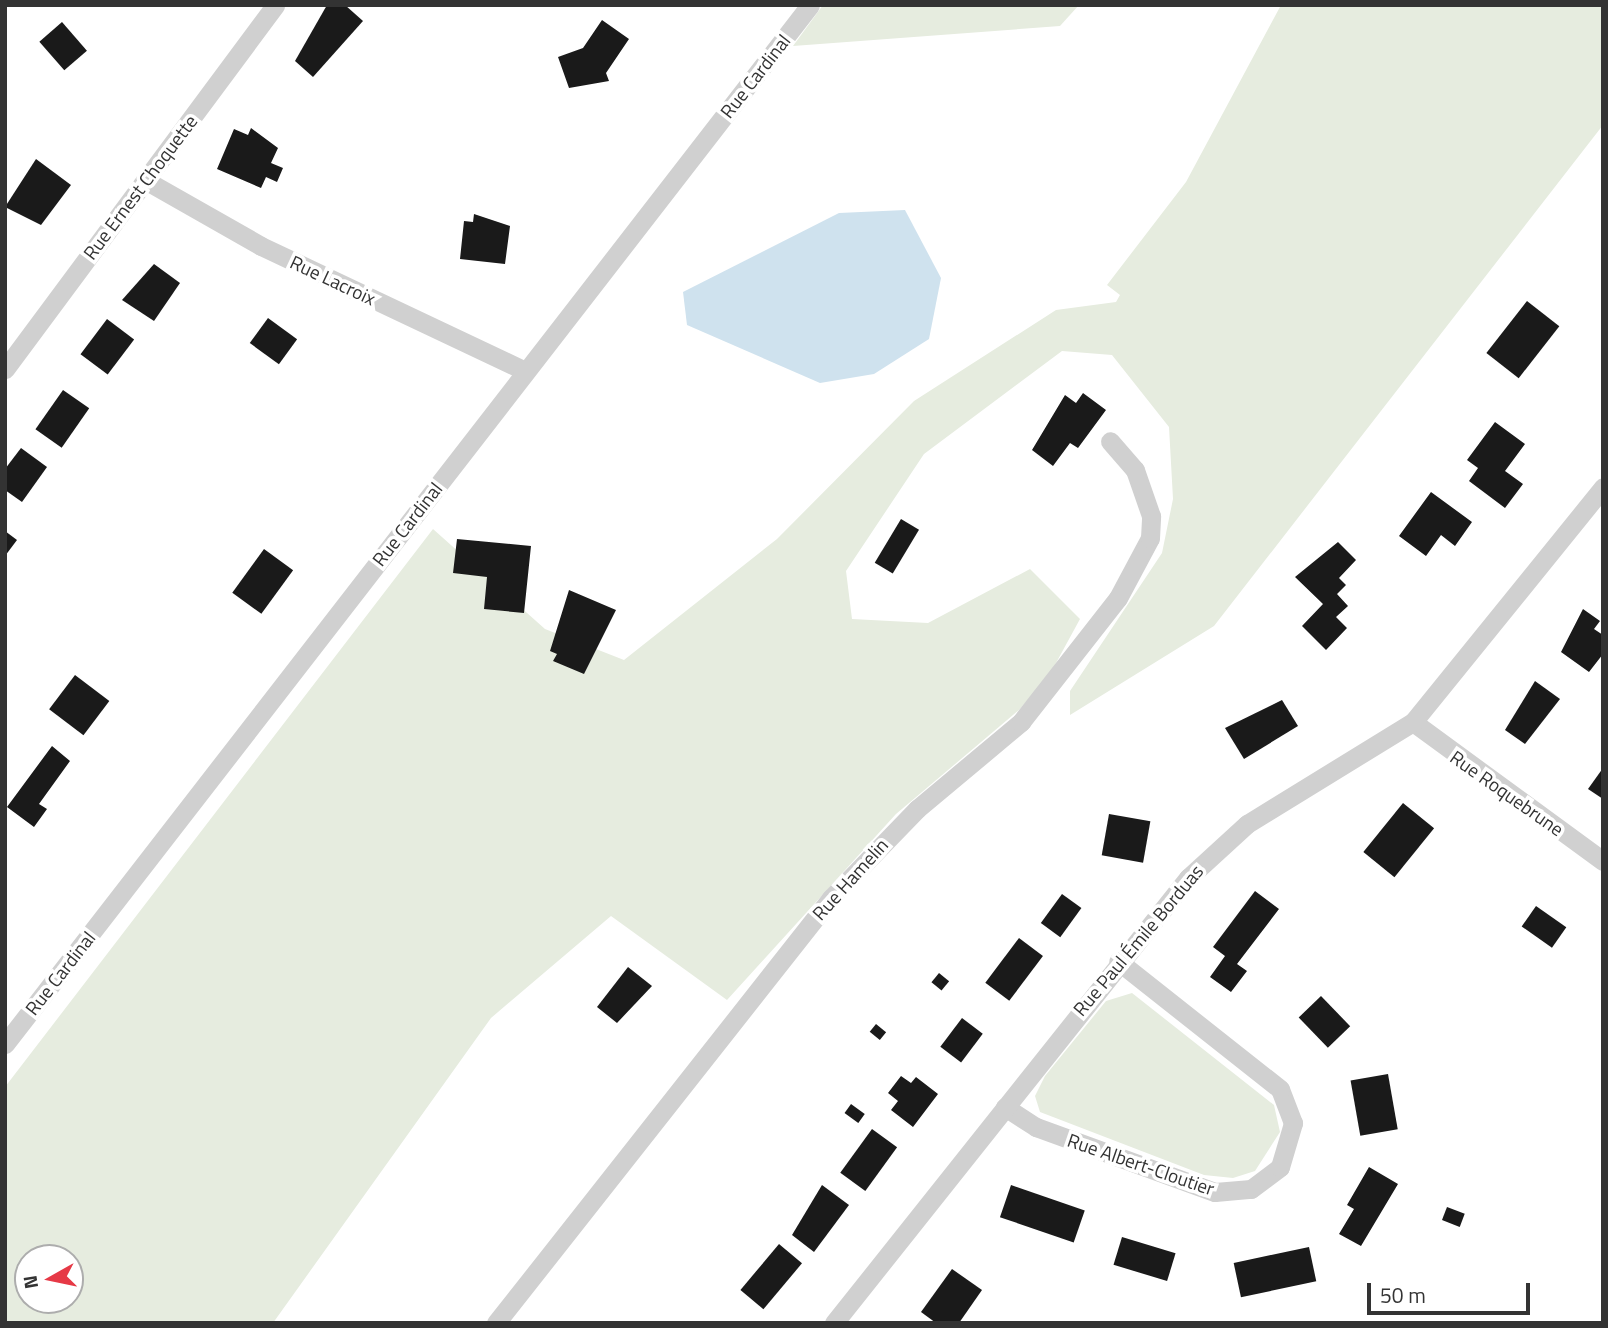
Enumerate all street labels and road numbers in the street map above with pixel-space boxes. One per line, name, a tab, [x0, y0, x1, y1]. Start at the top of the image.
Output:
street label: Rue Cardinal	[715, 30, 795, 122]
street label: Rue Ernest Choquette	[78, 110, 202, 264]
street label: Rue Lacroix	[287, 250, 379, 310]
street label: Rue Cardinal	[367, 478, 447, 570]
street label: Rue Roquebrune	[1446, 745, 1568, 841]
street label: Rue Hamelin	[807, 833, 893, 925]
street label: Rue Paul Émile Borduas	[1068, 860, 1208, 1020]
street label: Rue Cardinal	[20, 927, 100, 1019]
street label: Rue Albert-Cloutier	[1065, 1128, 1217, 1200]

